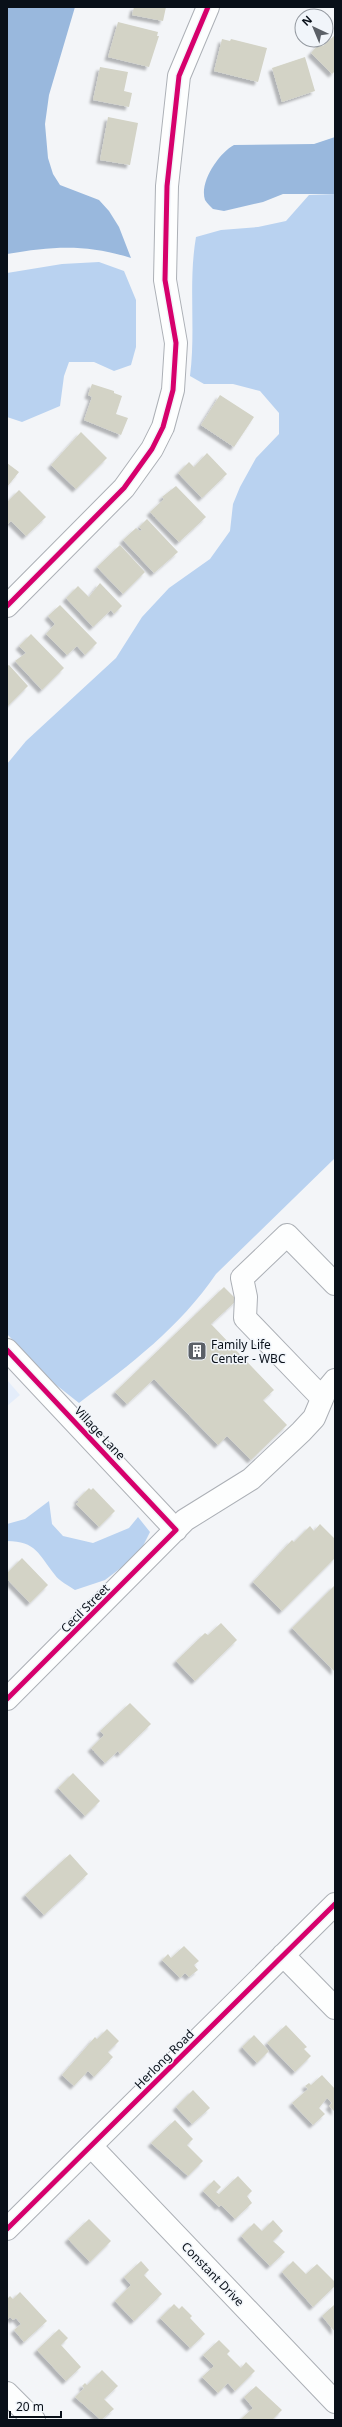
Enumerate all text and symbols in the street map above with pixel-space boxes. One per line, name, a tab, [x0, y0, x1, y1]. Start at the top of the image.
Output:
north arrow	[294, 8, 334, 48]
text: N	[298, 12, 315, 29]
place label: Family Life Center - WBC	[211, 1336, 286, 1367]
building icon: Family Life Center - WBC	[186, 1340, 208, 1362]
street label: Village Lane	[71, 1402, 129, 1464]
street label: Cecil Street	[57, 1579, 114, 1636]
street label: Herlong Road	[131, 2026, 197, 2092]
street label: Constant Drive	[178, 2238, 248, 2310]
scale bar	[10, 2393, 61, 2419]
text: 20 m	[16, 2398, 44, 2415]

